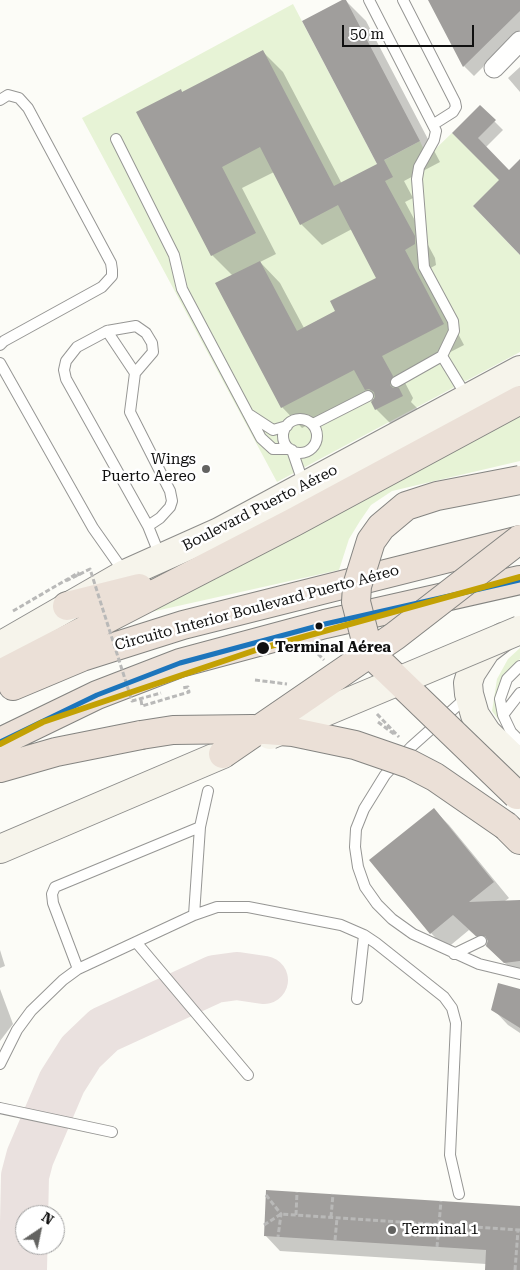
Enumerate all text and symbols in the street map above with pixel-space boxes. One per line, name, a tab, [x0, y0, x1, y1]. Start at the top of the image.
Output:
scale bar	[345, 15, 478, 47]
text: 50 m	[350, 25, 384, 43]
place label: Wings Puerto Aereo	[101, 451, 196, 486]
street label: Boulevard Puerto Aéreo	[179, 461, 341, 555]
marker: Wings Puerto Aereo	[200, 463, 212, 475]
street label: Circuito Interior Boulevard Puerto Aéreo	[113, 561, 401, 655]
unlabelled marker	[314, 621, 324, 631]
place label: Terminal Aérea	[275, 639, 391, 657]
marker: Terminal Aérea	[255, 640, 271, 656]
north arrow	[15, 1205, 65, 1255]
text: N	[39, 1209, 57, 1228]
place label: Terminal 1	[402, 1221, 479, 1239]
marker: Terminal 1	[386, 1224, 398, 1236]

